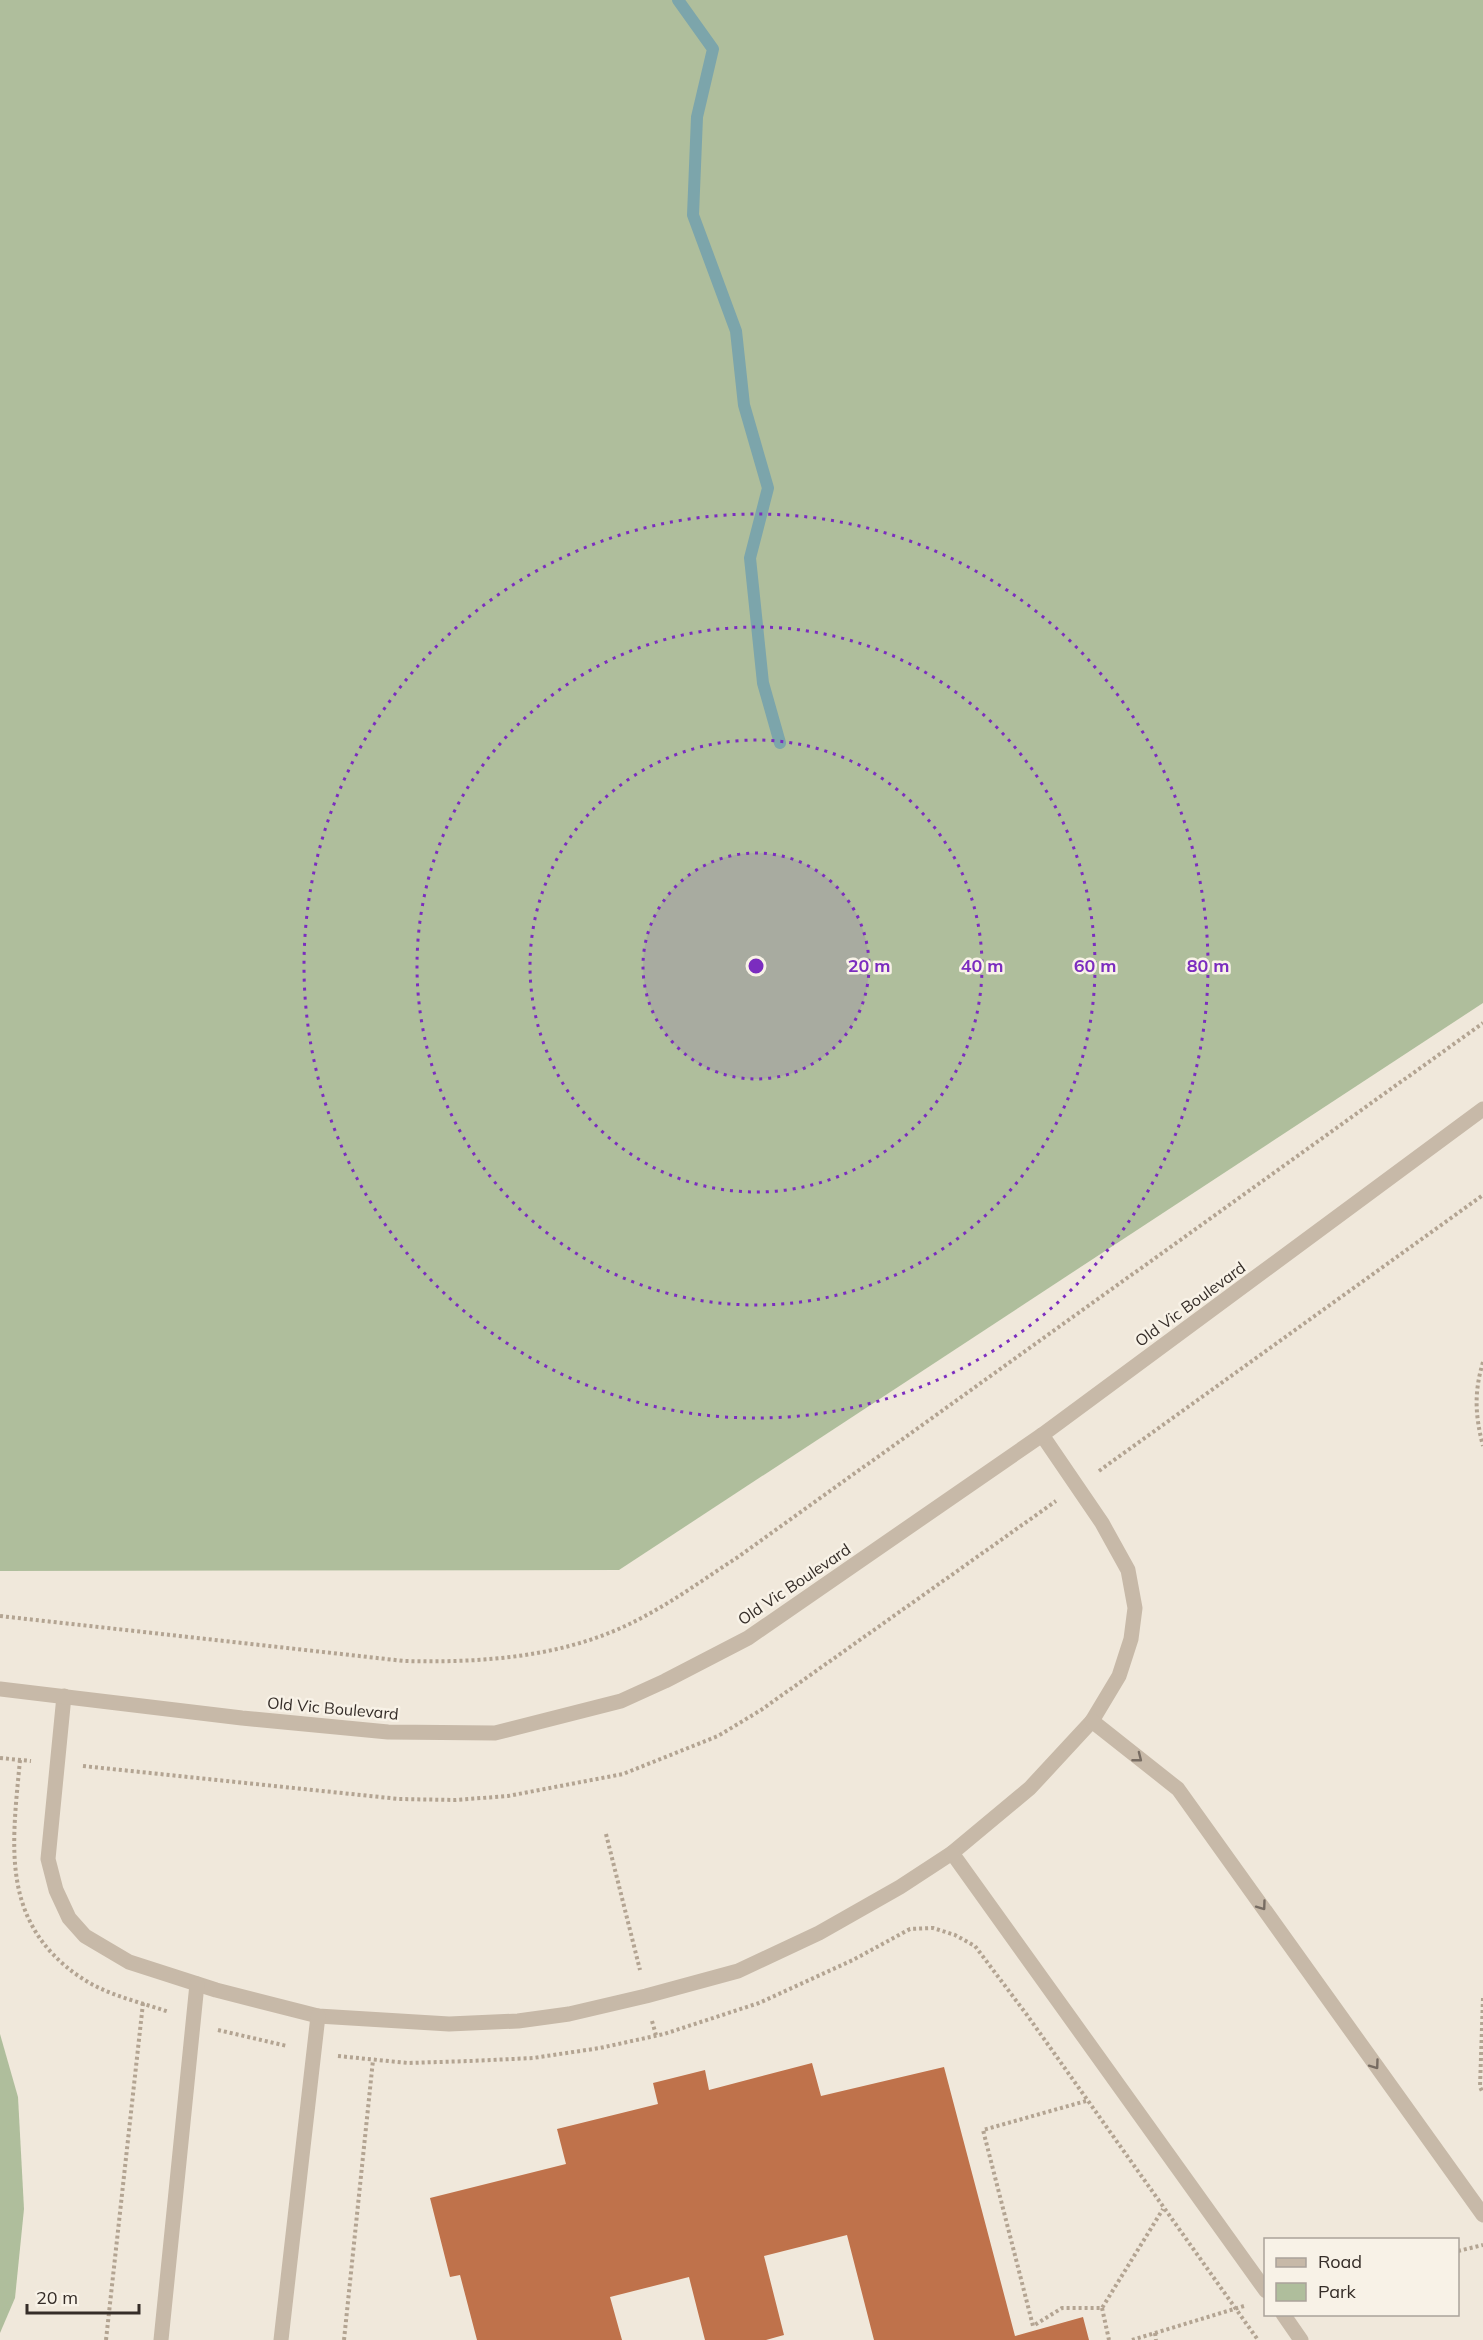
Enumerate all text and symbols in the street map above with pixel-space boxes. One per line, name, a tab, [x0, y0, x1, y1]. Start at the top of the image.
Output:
text: 20 m	[848, 954, 890, 977]
text: 40 m	[961, 954, 1003, 977]
text: 60 m	[1074, 954, 1116, 977]
text: 80 m	[1187, 954, 1229, 977]
centre of rings	[746, 956, 766, 976]
street label: Old Vic Boulevard	[1131, 1257, 1249, 1351]
street label: Old Vic Boulevard	[734, 1539, 854, 1629]
street label: Old Vic Boulevard	[266, 1692, 400, 1724]
one-way arrow	[1131, 1750, 1142, 1761]
one-way arrow	[1255, 1900, 1266, 1911]
one-way arrow	[1368, 2058, 1379, 2069]
legend	[1264, 2238, 1459, 2316]
text: Road	[1318, 2250, 1362, 2273]
scale bar	[27, 2277, 140, 2315]
text: Park	[1318, 2280, 1357, 2303]
text: 20 m	[36, 2286, 78, 2309]

